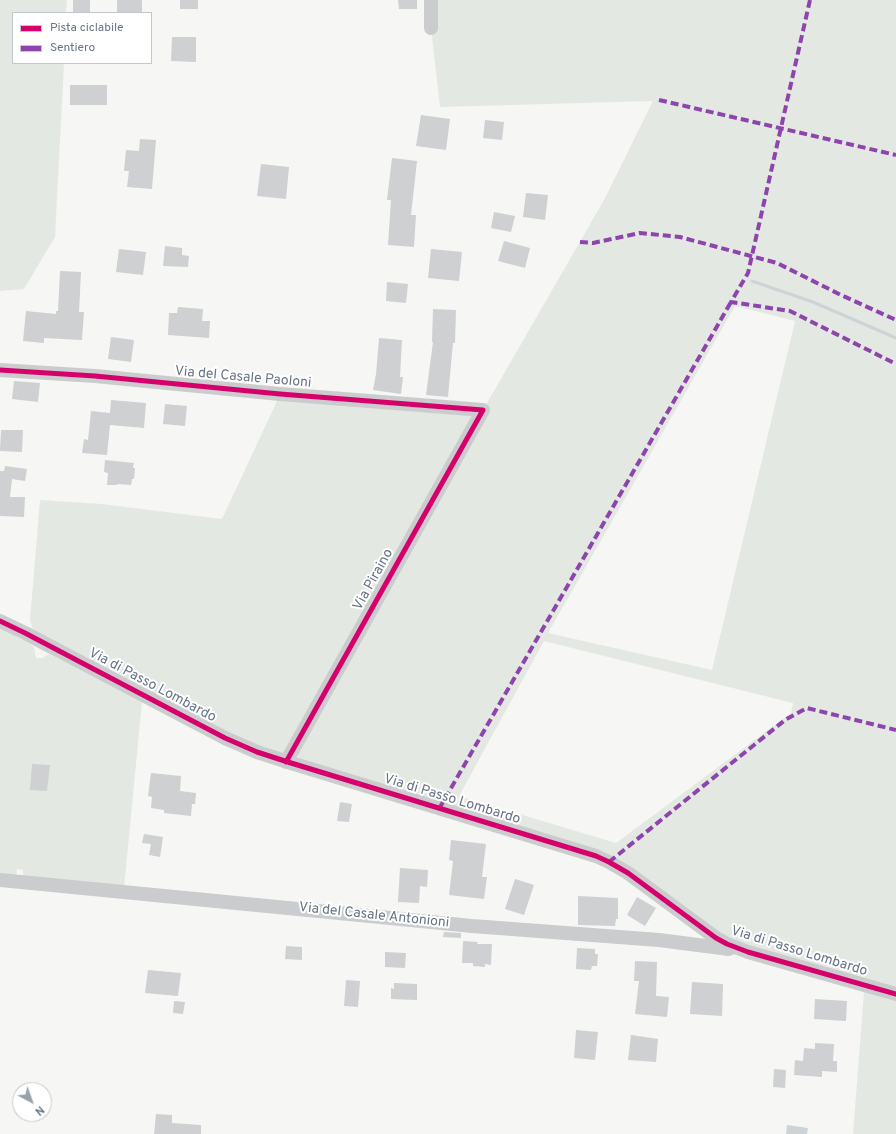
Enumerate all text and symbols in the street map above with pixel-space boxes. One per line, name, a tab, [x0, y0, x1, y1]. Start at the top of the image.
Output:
legend	[12, 12, 152, 64]
text: Pista ciclabile	[50, 20, 124, 36]
text: Sentiero	[50, 40, 95, 56]
street label: Via del Casale Paoloni	[174, 364, 312, 392]
street label: Via Piraino	[350, 546, 398, 614]
street label: Via di Passo Lombardo	[85, 645, 219, 727]
street label: Via di Passo Lombardo	[382, 771, 522, 829]
street label: Via del Casale Antonioni	[298, 900, 450, 932]
street label: Via di Passo Lombardo	[729, 923, 869, 981]
north arrow	[12, 1082, 52, 1122]
text: N	[32, 1102, 47, 1118]

